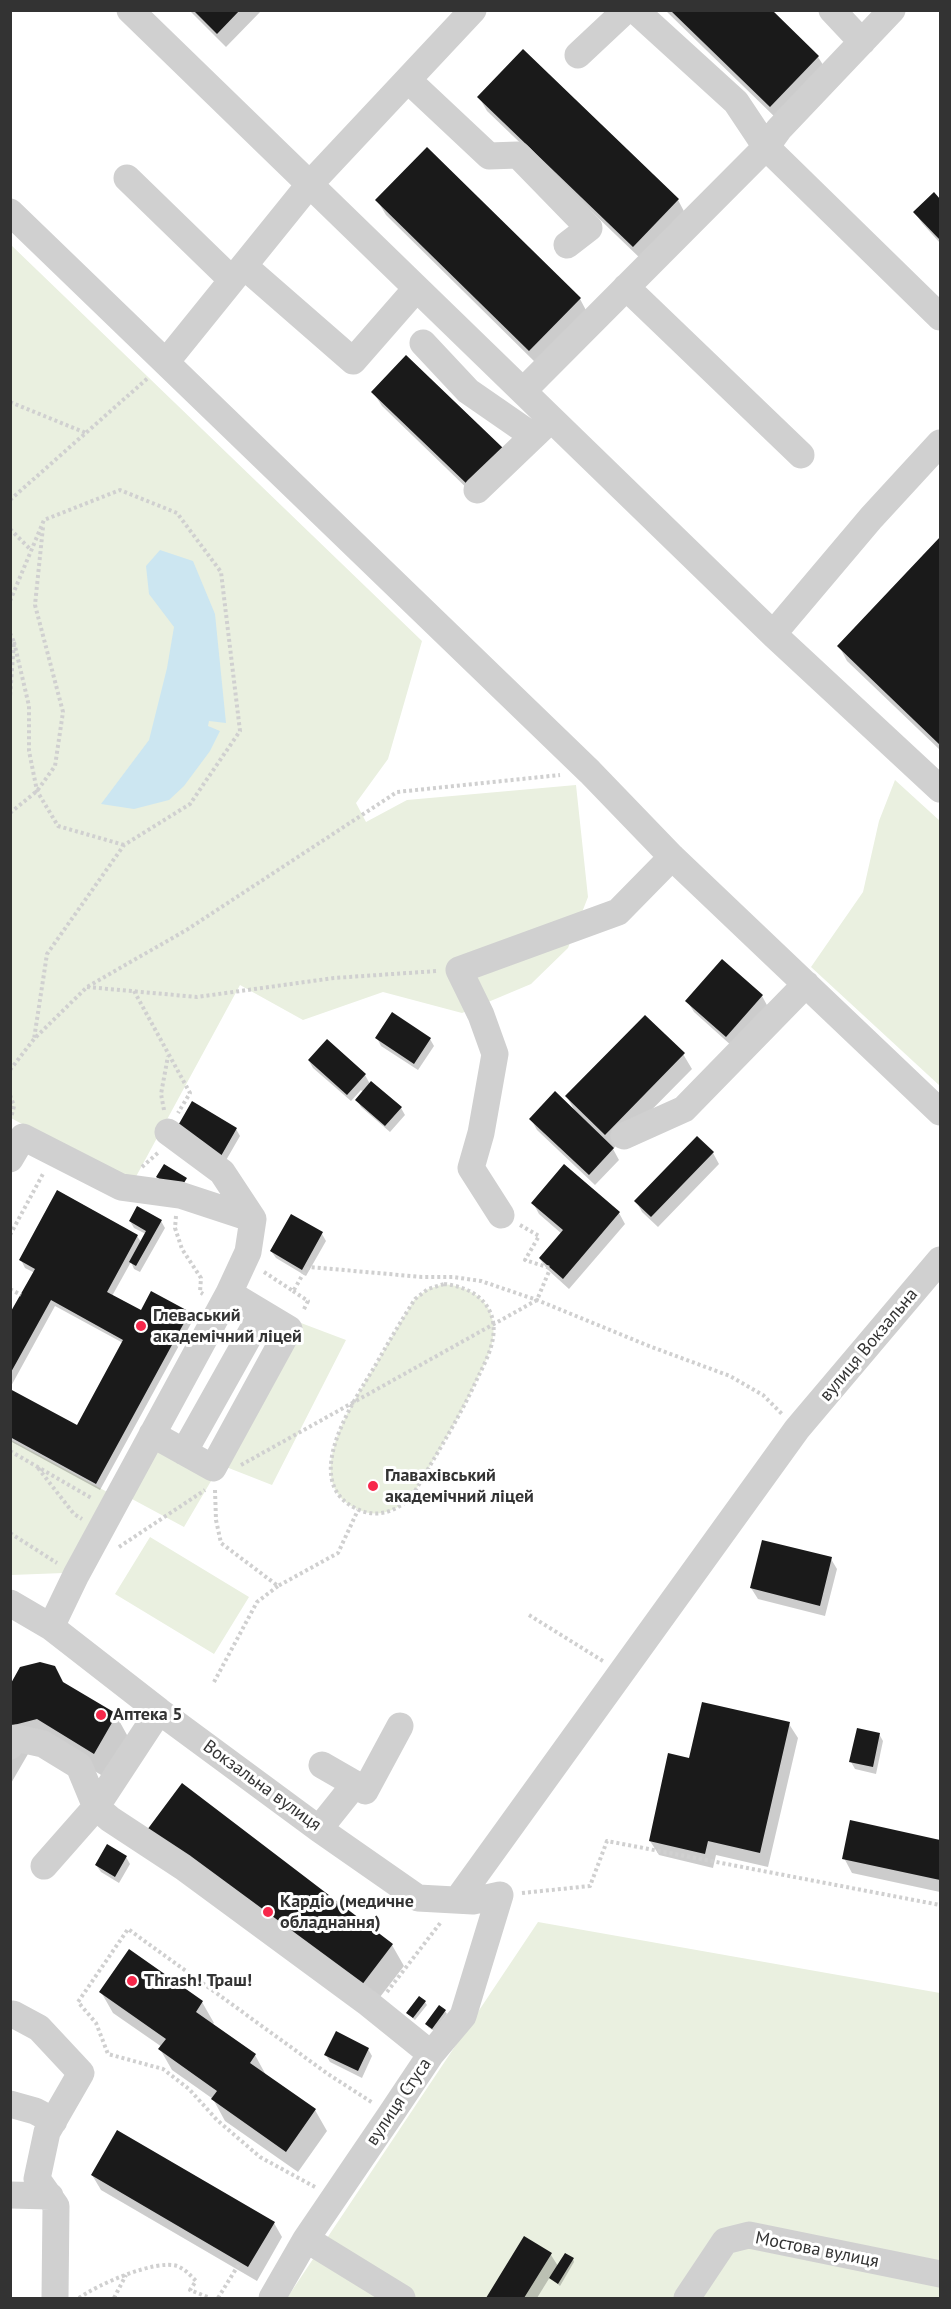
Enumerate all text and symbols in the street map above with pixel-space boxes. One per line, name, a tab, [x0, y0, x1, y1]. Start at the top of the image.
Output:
street label: вулиця Вокзальна	[815, 1284, 923, 1406]
place label: Глеваський академічний ліцей	[153, 1305, 302, 1348]
marker: Глеваський академічний ліцей	[134, 1319, 148, 1333]
place label: Главахівський академічний ліцей	[385, 1465, 534, 1508]
marker: Главахівський академічний ліцей	[366, 1479, 380, 1493]
place label: Аптека 5	[113, 1704, 182, 1726]
marker: Аптека 5	[94, 1708, 108, 1722]
street label: Вокзальна вулиця	[199, 1736, 325, 1836]
place label: Кардіо (медичне обладнання)	[280, 1891, 414, 1934]
marker: Кардіо (медичне обладнання)	[261, 1905, 275, 1919]
place label: Thrash! Траш!	[144, 1970, 252, 1992]
marker: Thrash! Траш!	[125, 1974, 139, 1988]
street label: вулиця Стуса	[362, 2054, 436, 2150]
street label: Мостова вулиця	[753, 2227, 881, 2273]

